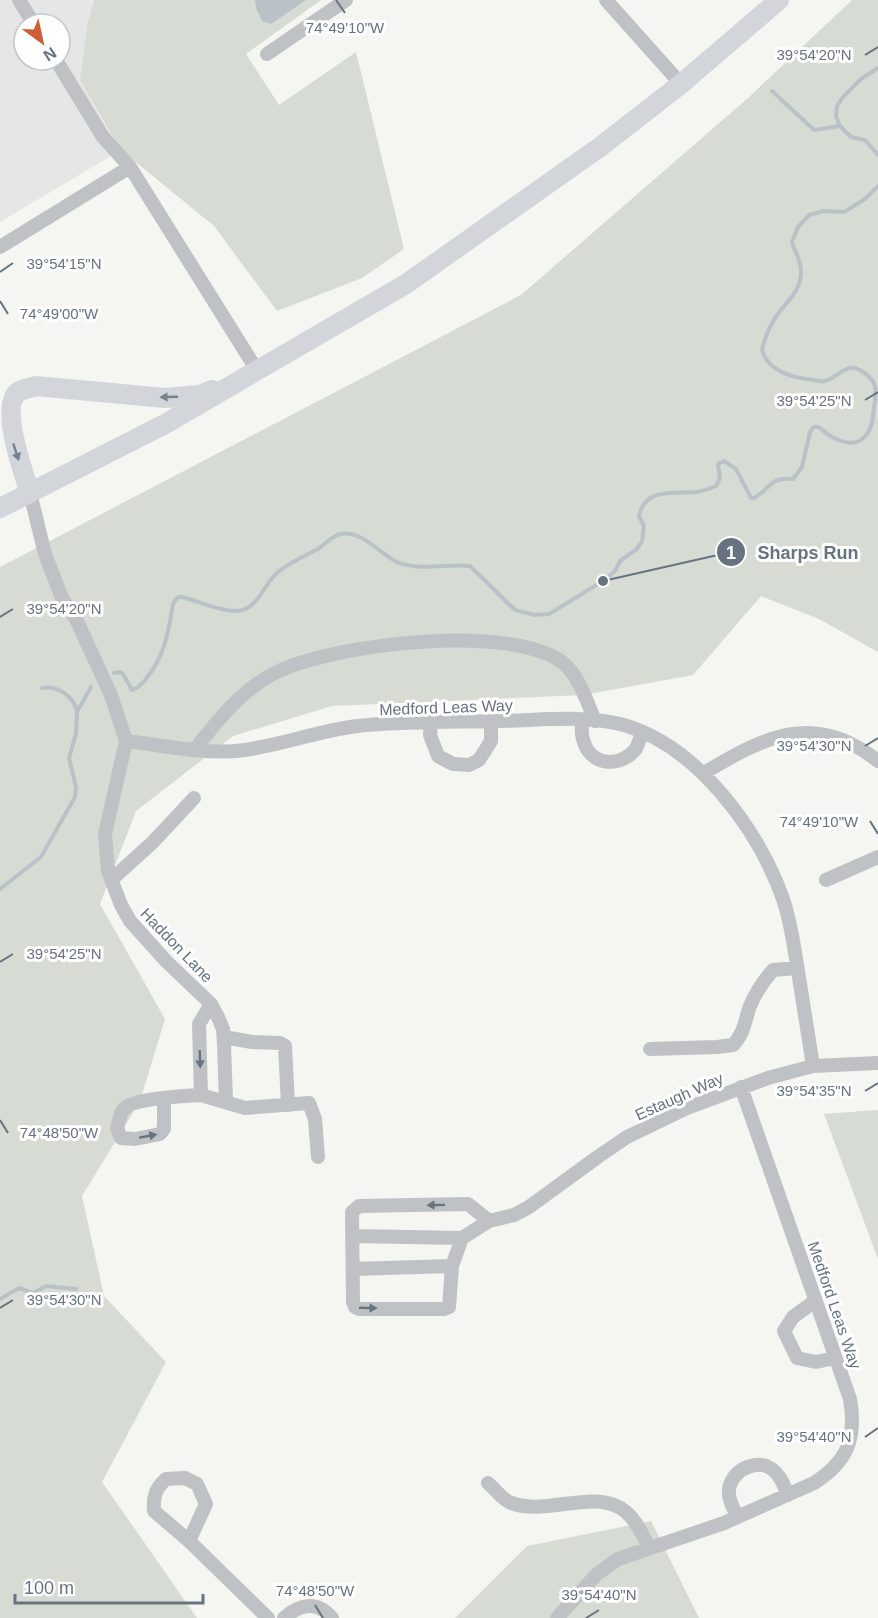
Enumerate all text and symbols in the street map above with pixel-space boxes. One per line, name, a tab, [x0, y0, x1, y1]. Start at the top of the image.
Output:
north arrow	[12, 12, 72, 72]
text: 74°49'10"W	[306, 19, 385, 36]
text: N	[40, 44, 59, 64]
text: 39°54'20"N	[776, 46, 852, 63]
text: 39°54'15"N	[26, 255, 102, 272]
text: 74°49'00"W	[20, 305, 99, 322]
one-way arrow	[159, 392, 178, 401]
text: 39°54'25"N	[776, 392, 852, 409]
one-way arrow	[12, 443, 22, 461]
callout: Sharps Run	[716, 534, 871, 570]
text: 1	[726, 543, 736, 563]
text: Sharps Run	[757, 543, 859, 563]
text: 39°54'20"N	[26, 600, 102, 617]
street label: Medford Leas Way	[379, 697, 513, 718]
text: 39°54'30"N	[776, 737, 852, 754]
text: 74°49'10"W	[780, 813, 859, 830]
street label: Haddon Lane	[137, 905, 216, 986]
text: 39°54'25"N	[26, 945, 102, 962]
one-way arrow	[196, 1050, 205, 1069]
street label: Estaugh Way	[633, 1069, 726, 1123]
text: 39°54'35"N	[776, 1082, 852, 1099]
text: 74°48'50"W	[20, 1124, 99, 1141]
one-way arrow	[139, 1131, 158, 1140]
one-way arrow	[427, 1200, 446, 1210]
street label: Medford Leas Way	[805, 1239, 864, 1371]
text: 39°54'30"N	[26, 1291, 102, 1308]
one-way arrow	[359, 1304, 378, 1313]
text: 39°54'40"N	[776, 1428, 852, 1445]
scale bar	[15, 1567, 202, 1605]
text: 100 m	[24, 1578, 74, 1598]
text: 74°48'50"W	[276, 1582, 355, 1599]
text: 39°54'40"N	[561, 1586, 637, 1603]

